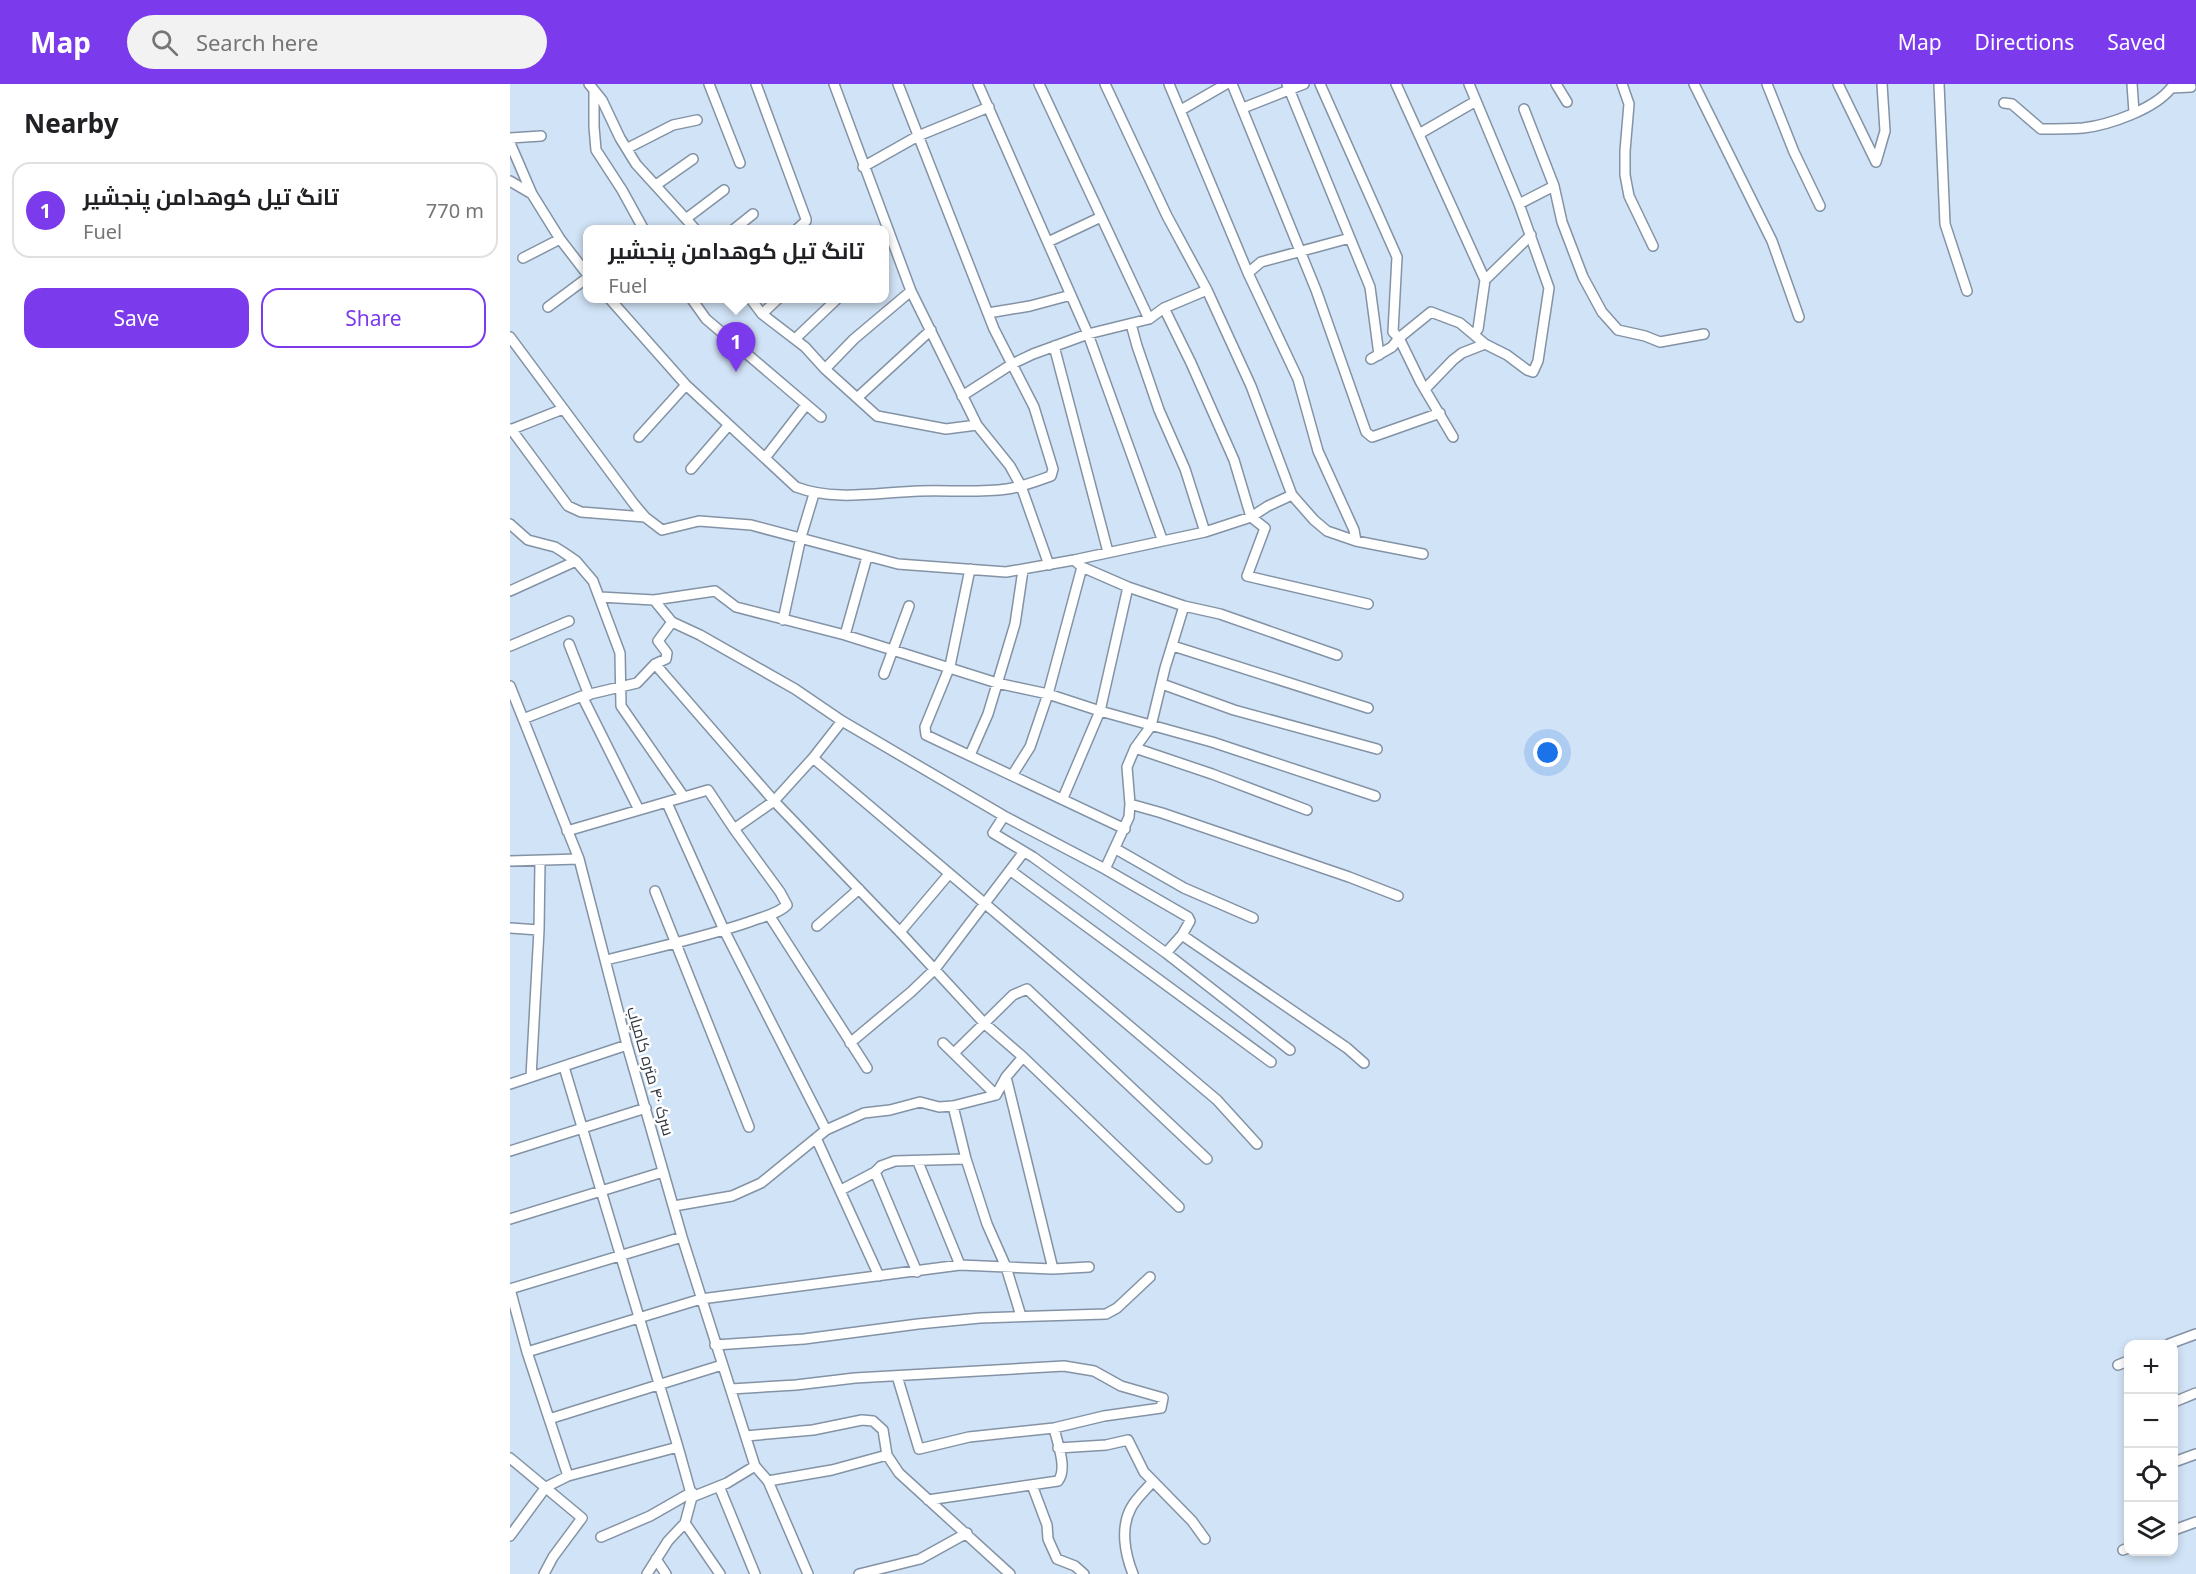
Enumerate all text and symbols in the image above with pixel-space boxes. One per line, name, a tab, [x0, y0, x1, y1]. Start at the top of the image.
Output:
search box	[127, 15, 547, 69]
text: Map	[30, 23, 91, 61]
icon: search	[148, 26, 181, 59]
text: Search here	[196, 27, 318, 57]
text: Map	[1898, 28, 1942, 56]
text: Directions	[1975, 28, 2074, 56]
text: Saved	[2107, 28, 2166, 56]
text: Nearby	[24, 105, 119, 141]
text: تانگ تیل کوهدامن پنجشیر	[83, 181, 339, 211]
text: 1	[40, 197, 51, 224]
text: 770 m	[426, 197, 484, 224]
text: Fuel	[83, 218, 122, 245]
popup	[583, 225, 889, 303]
text: تانگ تیل کوهدامن پنجشیر	[608, 235, 864, 265]
text: Fuel	[608, 272, 647, 299]
button: Save	[24, 288, 249, 348]
button: Share	[261, 288, 486, 348]
pin: 1	[716, 322, 756, 372]
your location	[1533, 738, 1562, 767]
street label: سرک ۴۰ متره کامیاب	[622, 1004, 680, 1138]
map controls	[2124, 1340, 2178, 1556]
button: +	[2124, 1340, 2178, 1394]
button: −	[2124, 1394, 2178, 1448]
button: locate	[2124, 1448, 2178, 1502]
button: layers	[2124, 1502, 2178, 1556]

